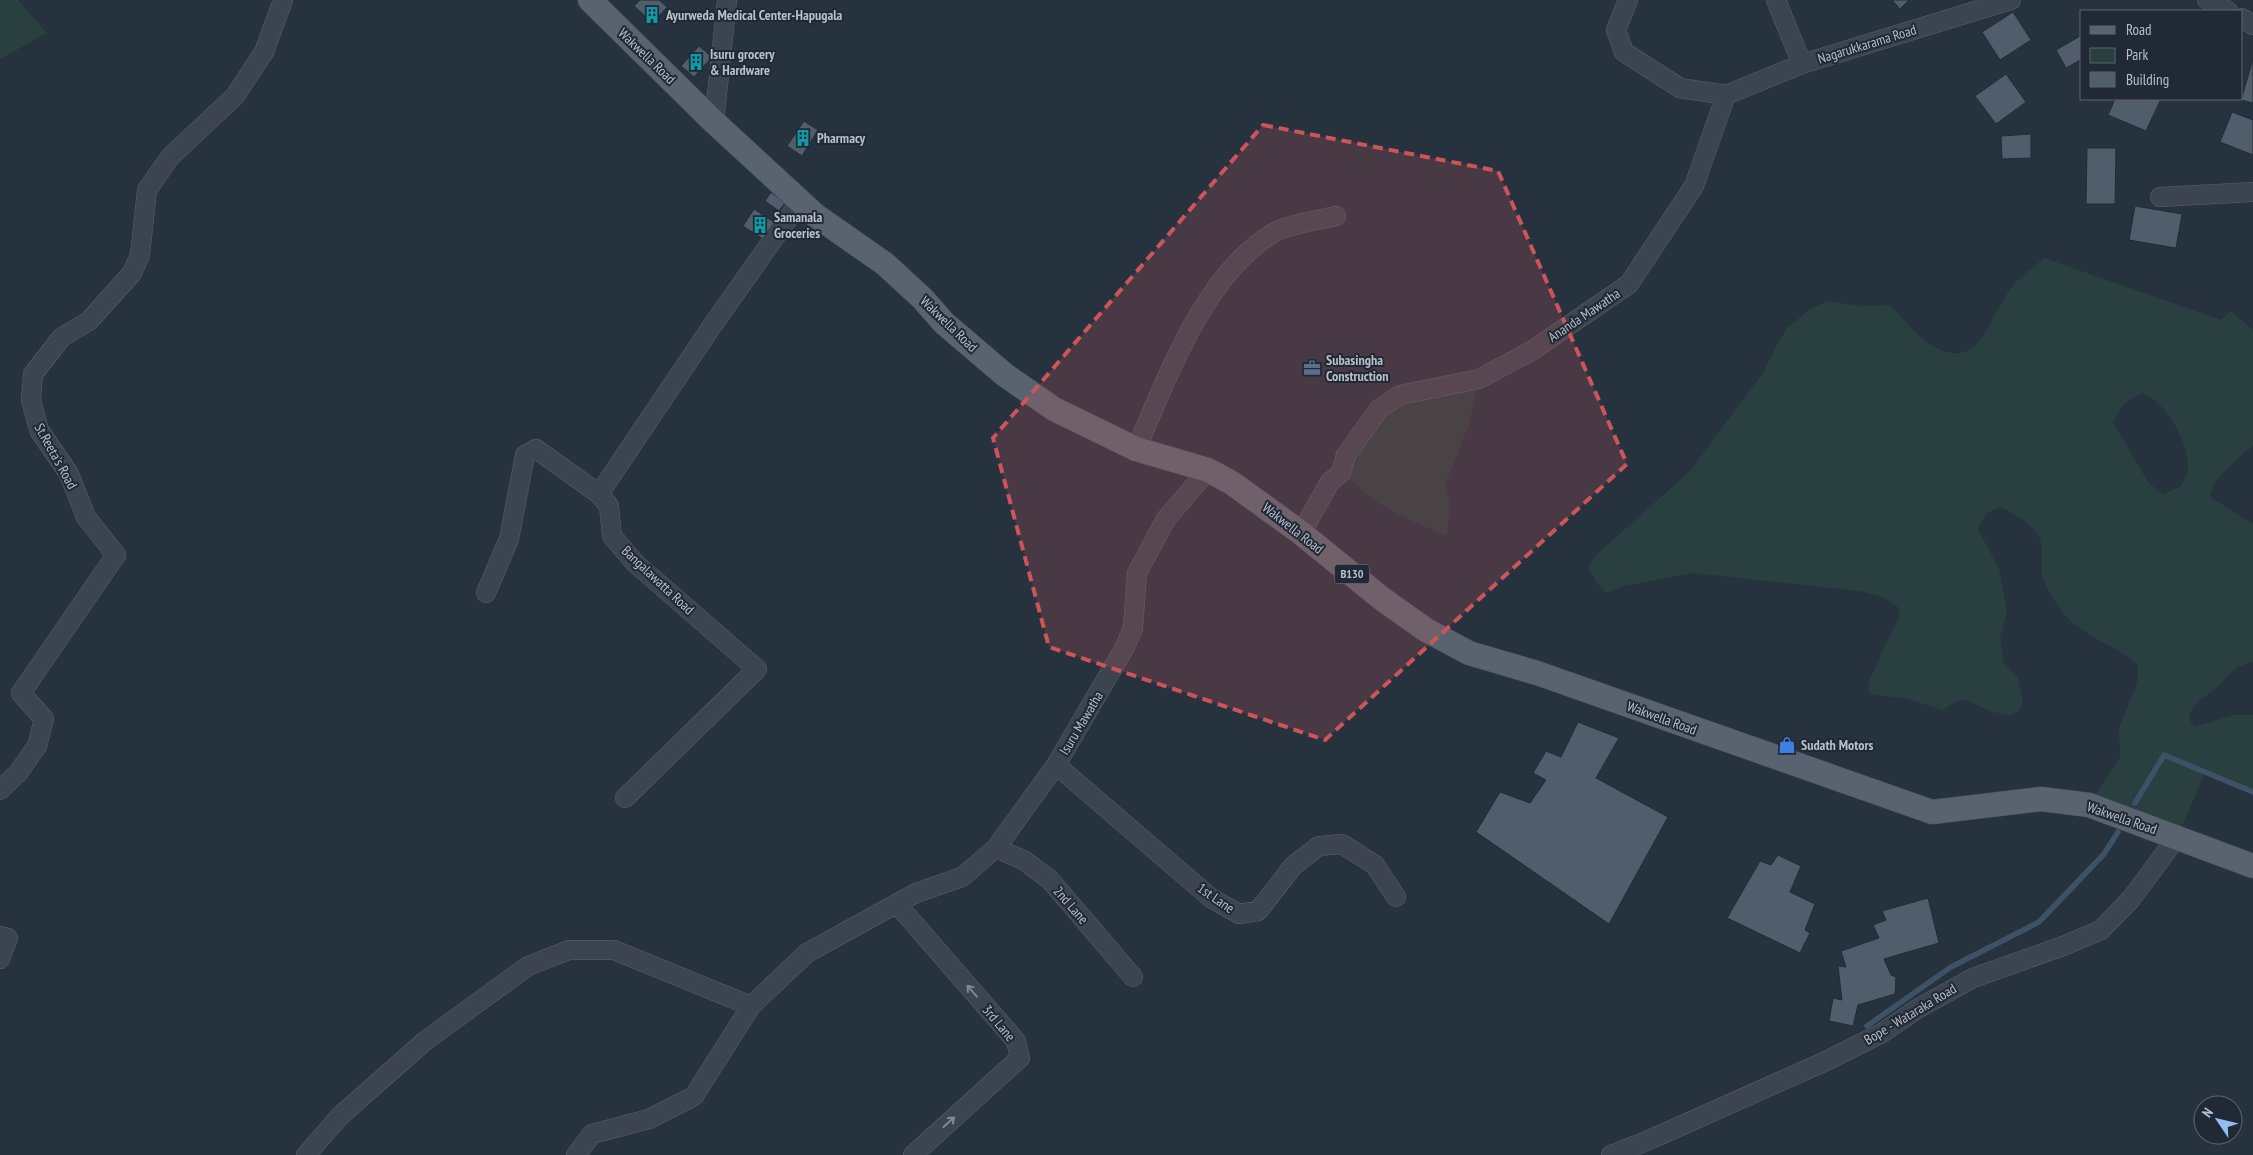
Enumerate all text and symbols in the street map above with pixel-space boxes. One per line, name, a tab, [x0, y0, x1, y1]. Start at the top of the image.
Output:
building icon: Ayurweda Medical Center-Hapugala	[642, 5, 662, 25]
place label: Ayurweda Medical Center-Hapugala	[665, 6, 843, 24]
legend	[2080, 10, 2243, 100]
street label: Nagarukkarama Road	[1816, 20, 1918, 68]
text: Road	[2126, 20, 2152, 39]
street label: Wakwella Road	[615, 24, 679, 88]
place label: Isuru grocery & Hardware	[710, 45, 775, 79]
text: Park	[2126, 45, 2148, 64]
building icon: Isuru grocery & Hardware	[686, 52, 706, 72]
text: Building	[2126, 70, 2169, 89]
building icon: Pharmacy	[793, 128, 813, 148]
place label: Pharmacy	[817, 129, 866, 147]
place label: Samanala Groceries	[774, 208, 822, 242]
building icon: Samanala Groceries	[750, 215, 770, 235]
street label: Ananda Mawatha	[1545, 284, 1623, 346]
street label: Wakwella Road	[917, 292, 981, 356]
place label: Subasingha Construction	[1326, 351, 1388, 385]
office icon: Subasingha Construction	[1302, 358, 1322, 378]
street label: St.Reeta's Road	[31, 420, 81, 492]
street label: Wakwella Road	[1259, 498, 1327, 558]
street label: Bangalawatta Road	[618, 542, 698, 618]
road number: B130	[1334, 564, 1370, 584]
street label: Isuru Mawatha	[1055, 688, 1107, 758]
street label: Wakwella Road	[1625, 697, 1699, 739]
shop icon: Sudath Motors	[1777, 735, 1797, 755]
place label: Sudath Motors	[1801, 736, 1874, 754]
street label: Wakwella Road	[2085, 798, 2159, 838]
street label: 1st Lane	[1194, 879, 1238, 917]
street label: 2nd Lane	[1050, 882, 1093, 928]
street label: Bope - Wataraka Road	[1861, 979, 1959, 1049]
one-way arrow	[967, 984, 978, 997]
street label: 3rd Lane	[979, 1001, 1020, 1045]
north arrow	[2193, 1095, 2243, 1145]
text: N	[2198, 1104, 2217, 1121]
one-way arrow	[943, 1116, 956, 1128]

